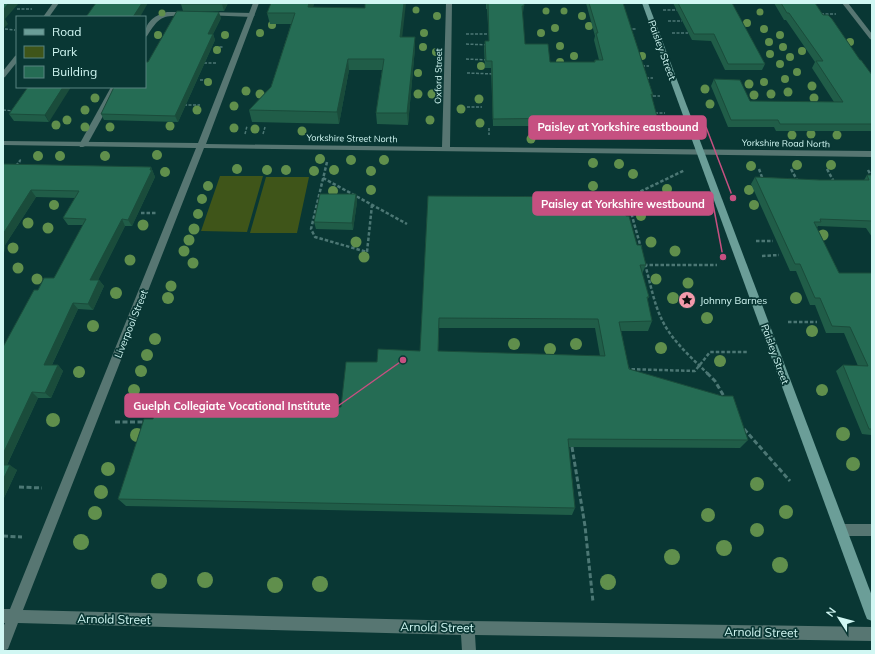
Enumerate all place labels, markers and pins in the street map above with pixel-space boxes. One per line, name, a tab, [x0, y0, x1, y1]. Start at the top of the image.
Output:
callout: Paisley at Yorkshire eastbound	[529, 116, 706, 139]
callout: Paisley at Yorkshire westbound	[533, 192, 713, 215]
place icon: Johnny Barnes	[677, 290, 697, 310]
place label: Johnny Barnes	[700, 294, 767, 307]
callout: Guelph Collegiate Vocational Institute	[125, 394, 338, 417]

